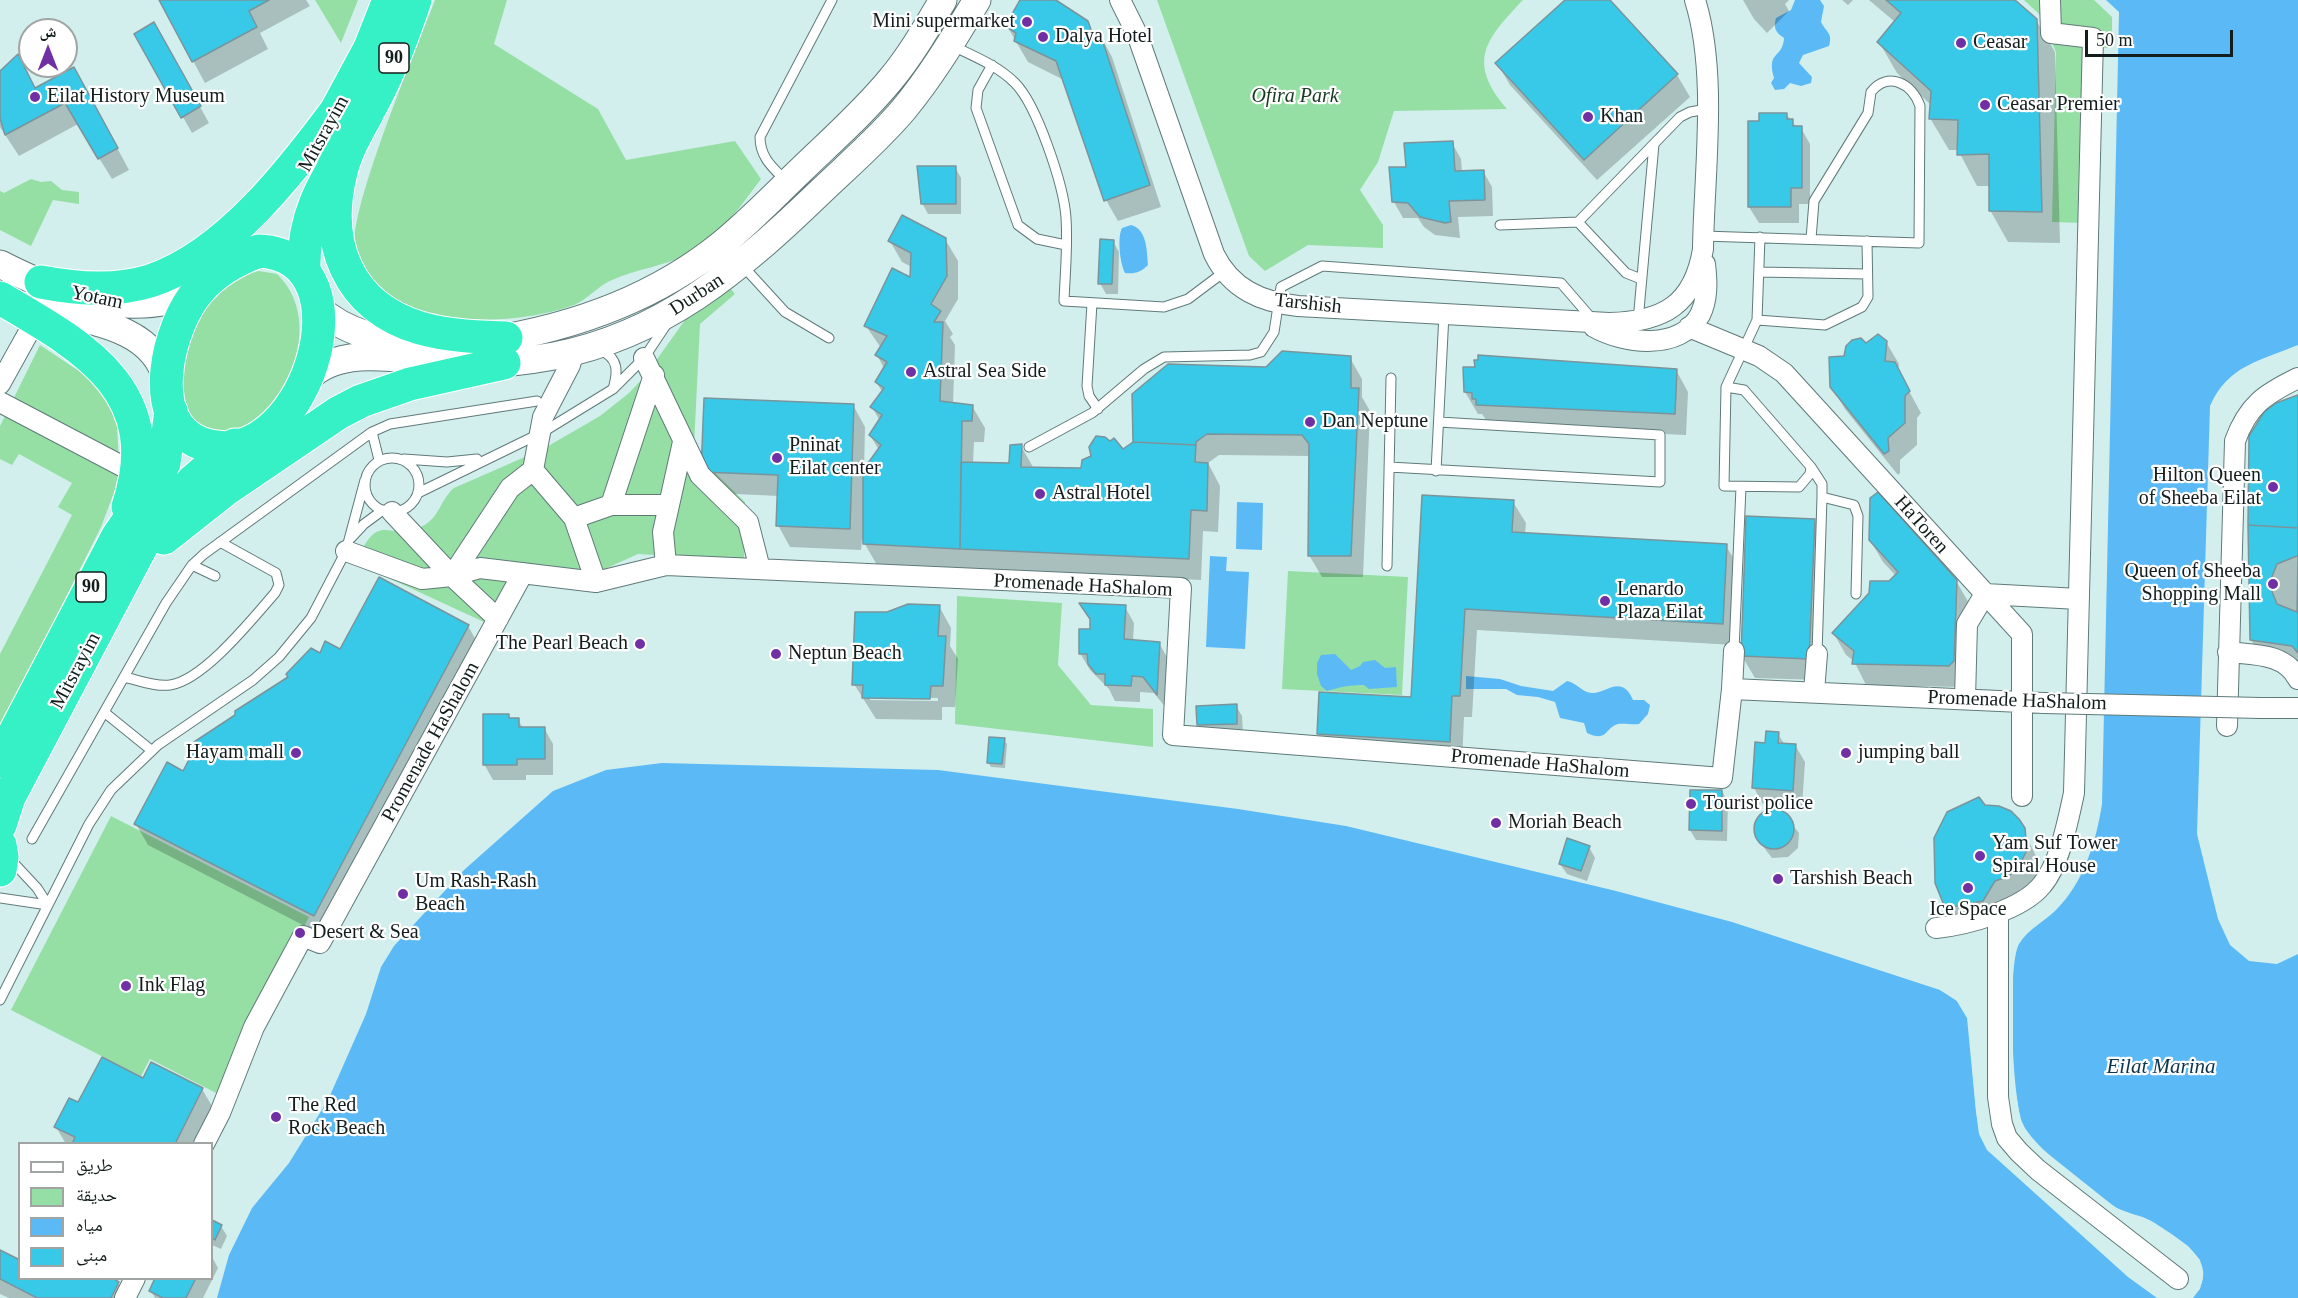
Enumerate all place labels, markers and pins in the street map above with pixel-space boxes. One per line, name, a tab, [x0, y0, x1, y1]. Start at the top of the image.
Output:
place label: Mini supermarket	[872, 10, 1015, 34]
marker: Mini supermarket	[1020, 15, 1034, 29]
place label: Dalya Hotel	[1055, 25, 1152, 49]
marker: Dalya Hotel	[1036, 30, 1050, 44]
place label: Ceasar	[1973, 31, 2027, 55]
marker: Ceasar	[1954, 36, 1968, 50]
place label: Eilat History Museum	[47, 85, 225, 109]
marker: Eilat History Museum	[28, 90, 42, 104]
place label: Ceasar Premier	[1997, 93, 2120, 117]
marker: Ceasar Premier	[1978, 98, 1992, 112]
place label: Khan	[1600, 105, 1643, 129]
marker: Khan	[1581, 110, 1595, 124]
place label: Astral Sea Side	[923, 360, 1046, 384]
marker: Astral Sea Side	[904, 365, 918, 379]
place label: Dan Neptune	[1322, 410, 1428, 434]
marker: Dan Neptune	[1303, 415, 1317, 429]
place label: Pninat Eilat center	[789, 434, 881, 481]
marker: Pninat Eilat center	[770, 451, 784, 465]
place label: Hilton Queen of Sheeba Eilat	[2139, 464, 2261, 511]
marker: Hilton Queen of Sheeba Eilat	[2266, 480, 2280, 494]
place label: Astral Hotel	[1052, 482, 1150, 506]
marker: Astral Hotel	[1033, 487, 1047, 501]
place label: Queen of Sheeba Shopping Mall	[2124, 560, 2261, 607]
marker: Queen of Sheeba Shopping Mall	[2266, 577, 2280, 591]
place label: Lenardo Plaza Eilat	[1617, 578, 1703, 625]
marker: Lenardo Plaza Eilat	[1598, 594, 1612, 608]
place label: The Pearl Beach	[496, 632, 628, 656]
marker: The Pearl Beach	[633, 637, 647, 651]
place label: Neptun Beach	[788, 642, 902, 666]
marker: Neptun Beach	[769, 647, 783, 661]
place label: Hayam mall	[186, 741, 284, 765]
place label: jumping ball	[1858, 741, 1960, 765]
marker: Hayam mall	[289, 746, 303, 760]
marker: jumping ball	[1839, 746, 1853, 760]
place label: Tourist police	[1703, 792, 1813, 816]
marker: Tourist police	[1684, 797, 1698, 811]
place label: Moriah Beach	[1508, 811, 1622, 835]
marker: Moriah Beach	[1489, 816, 1503, 830]
place label: Yam Suf Tower Spiral House	[1992, 832, 2117, 879]
marker: Yam Suf Tower Spiral House	[1973, 849, 1987, 863]
place label: Tarshish Beach	[1790, 867, 1912, 891]
place label: Um Rash-Rash Beach	[415, 870, 537, 917]
marker: Tarshish Beach	[1771, 872, 1785, 886]
marker: Ice Space	[1961, 881, 1975, 895]
marker: Um Rash-Rash Beach	[396, 887, 410, 901]
place label: Ice Space	[1929, 898, 2007, 922]
place label: Desert & Sea	[312, 921, 419, 945]
marker: Desert & Sea	[293, 926, 307, 940]
place label: Ink Flag	[138, 974, 205, 998]
marker: Ink Flag	[119, 979, 133, 993]
place label: The Red Rock Beach	[288, 1094, 385, 1141]
marker: The Red Rock Beach	[269, 1110, 283, 1124]

